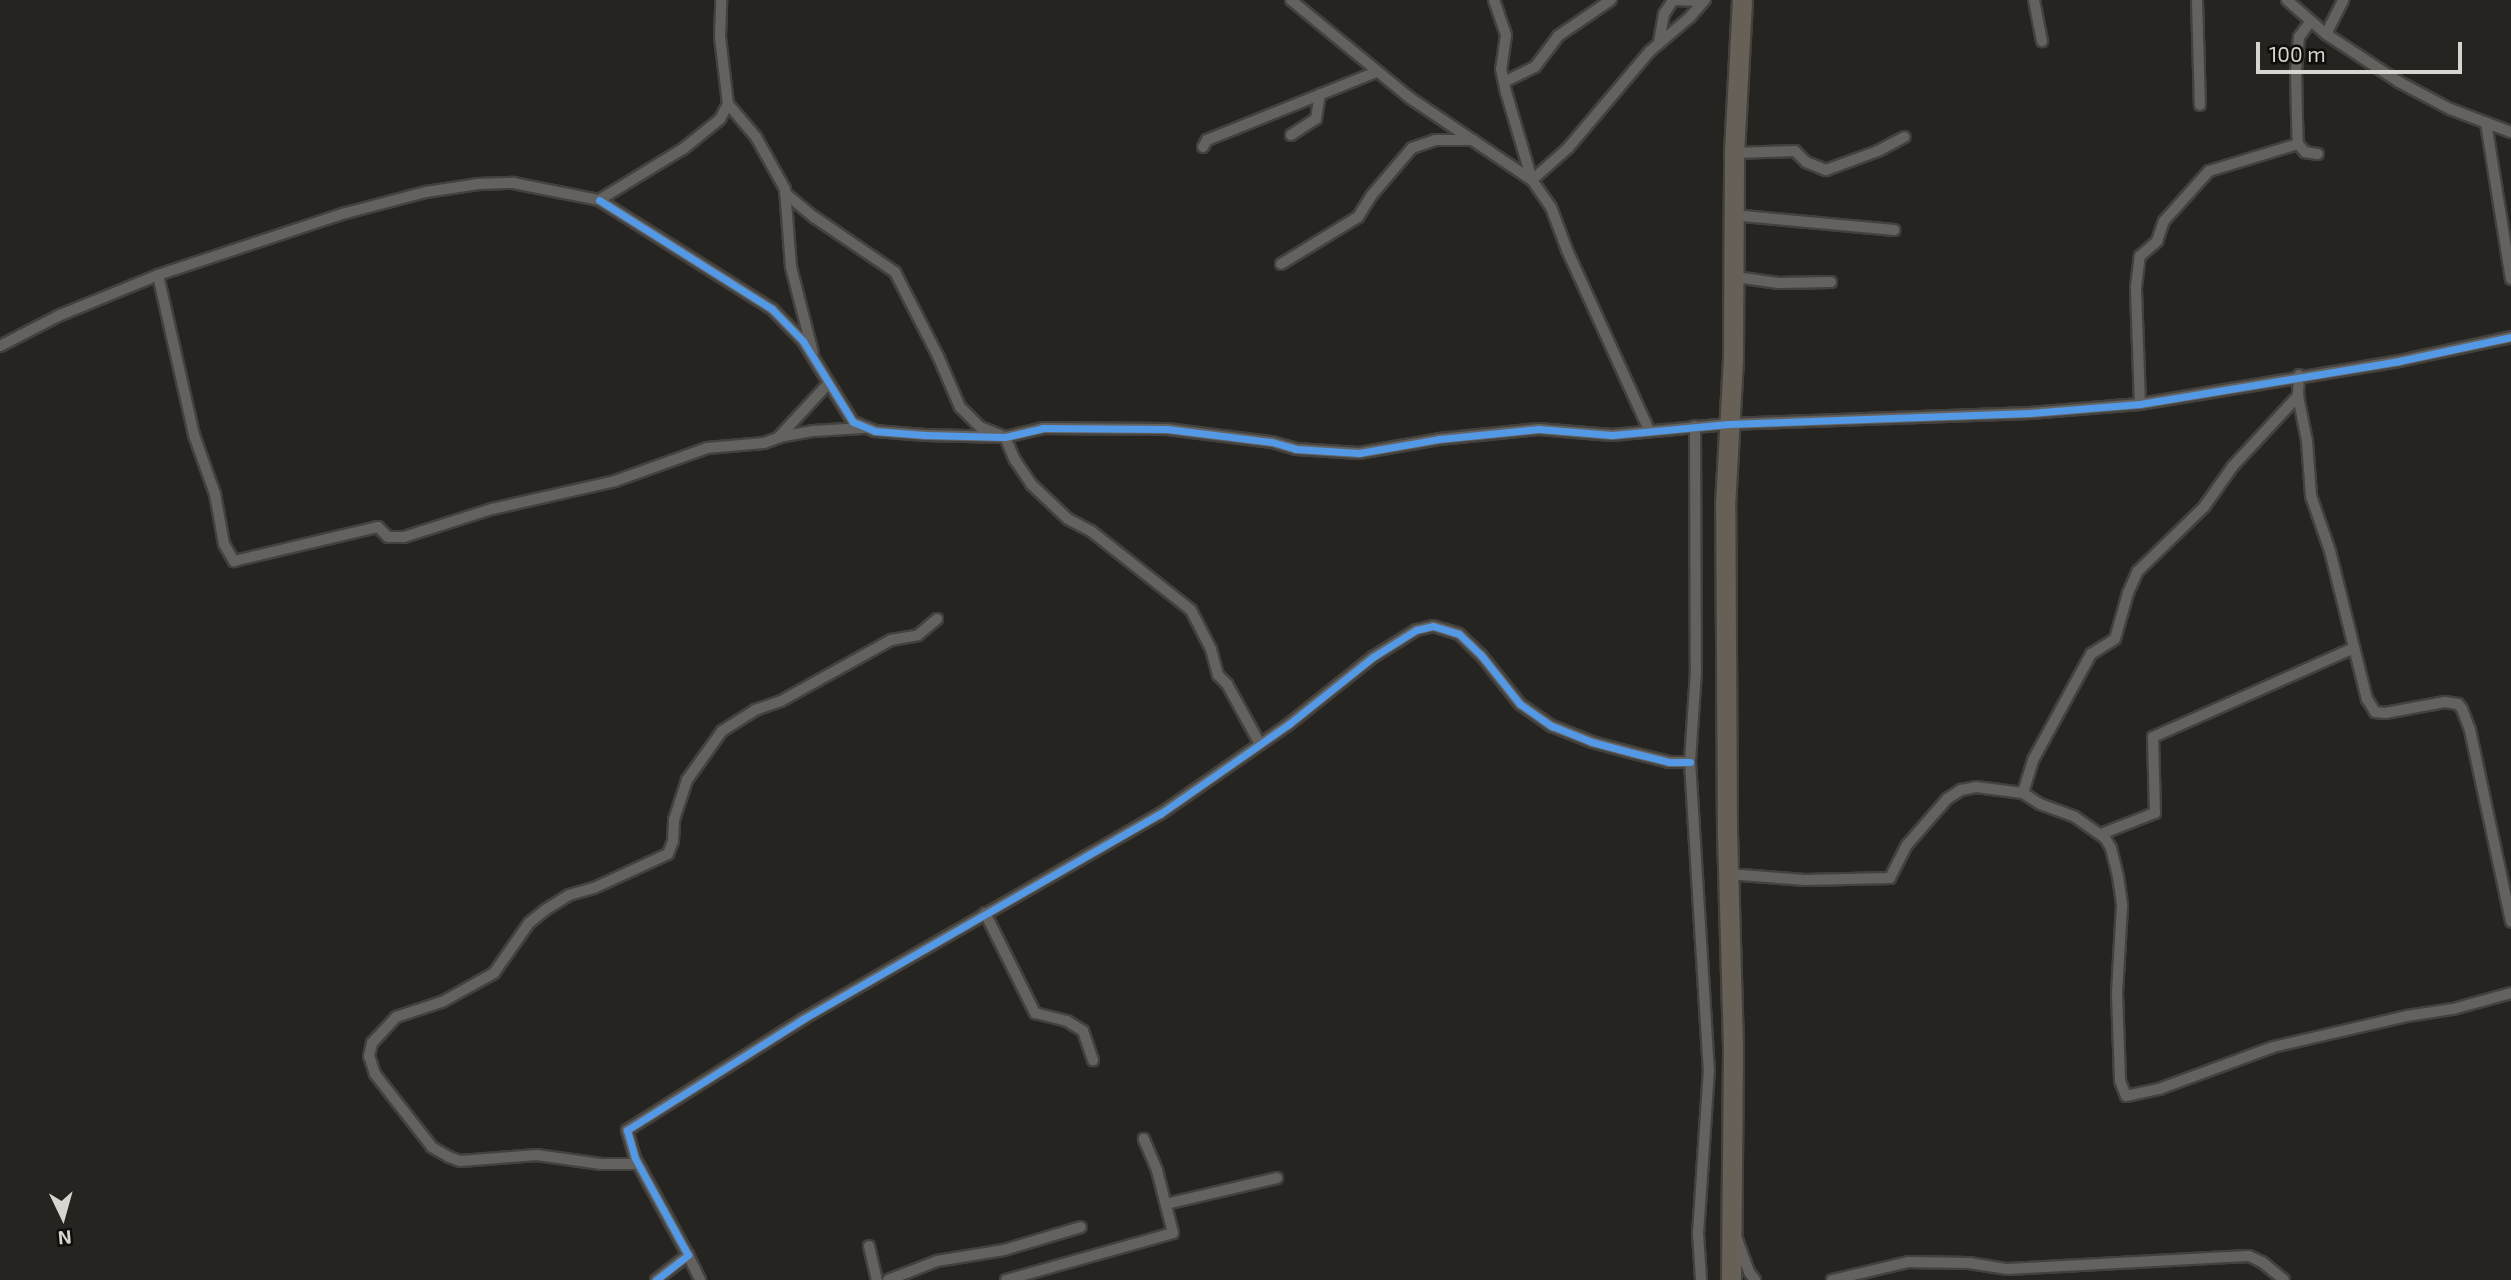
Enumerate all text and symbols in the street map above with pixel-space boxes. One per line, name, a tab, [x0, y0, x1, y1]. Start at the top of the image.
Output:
scale bar	[2259, 28, 2466, 72]
text: 100 m	[2269, 41, 2326, 66]
north arrow	[28, 1182, 98, 1252]
text: N	[57, 1226, 73, 1250]

